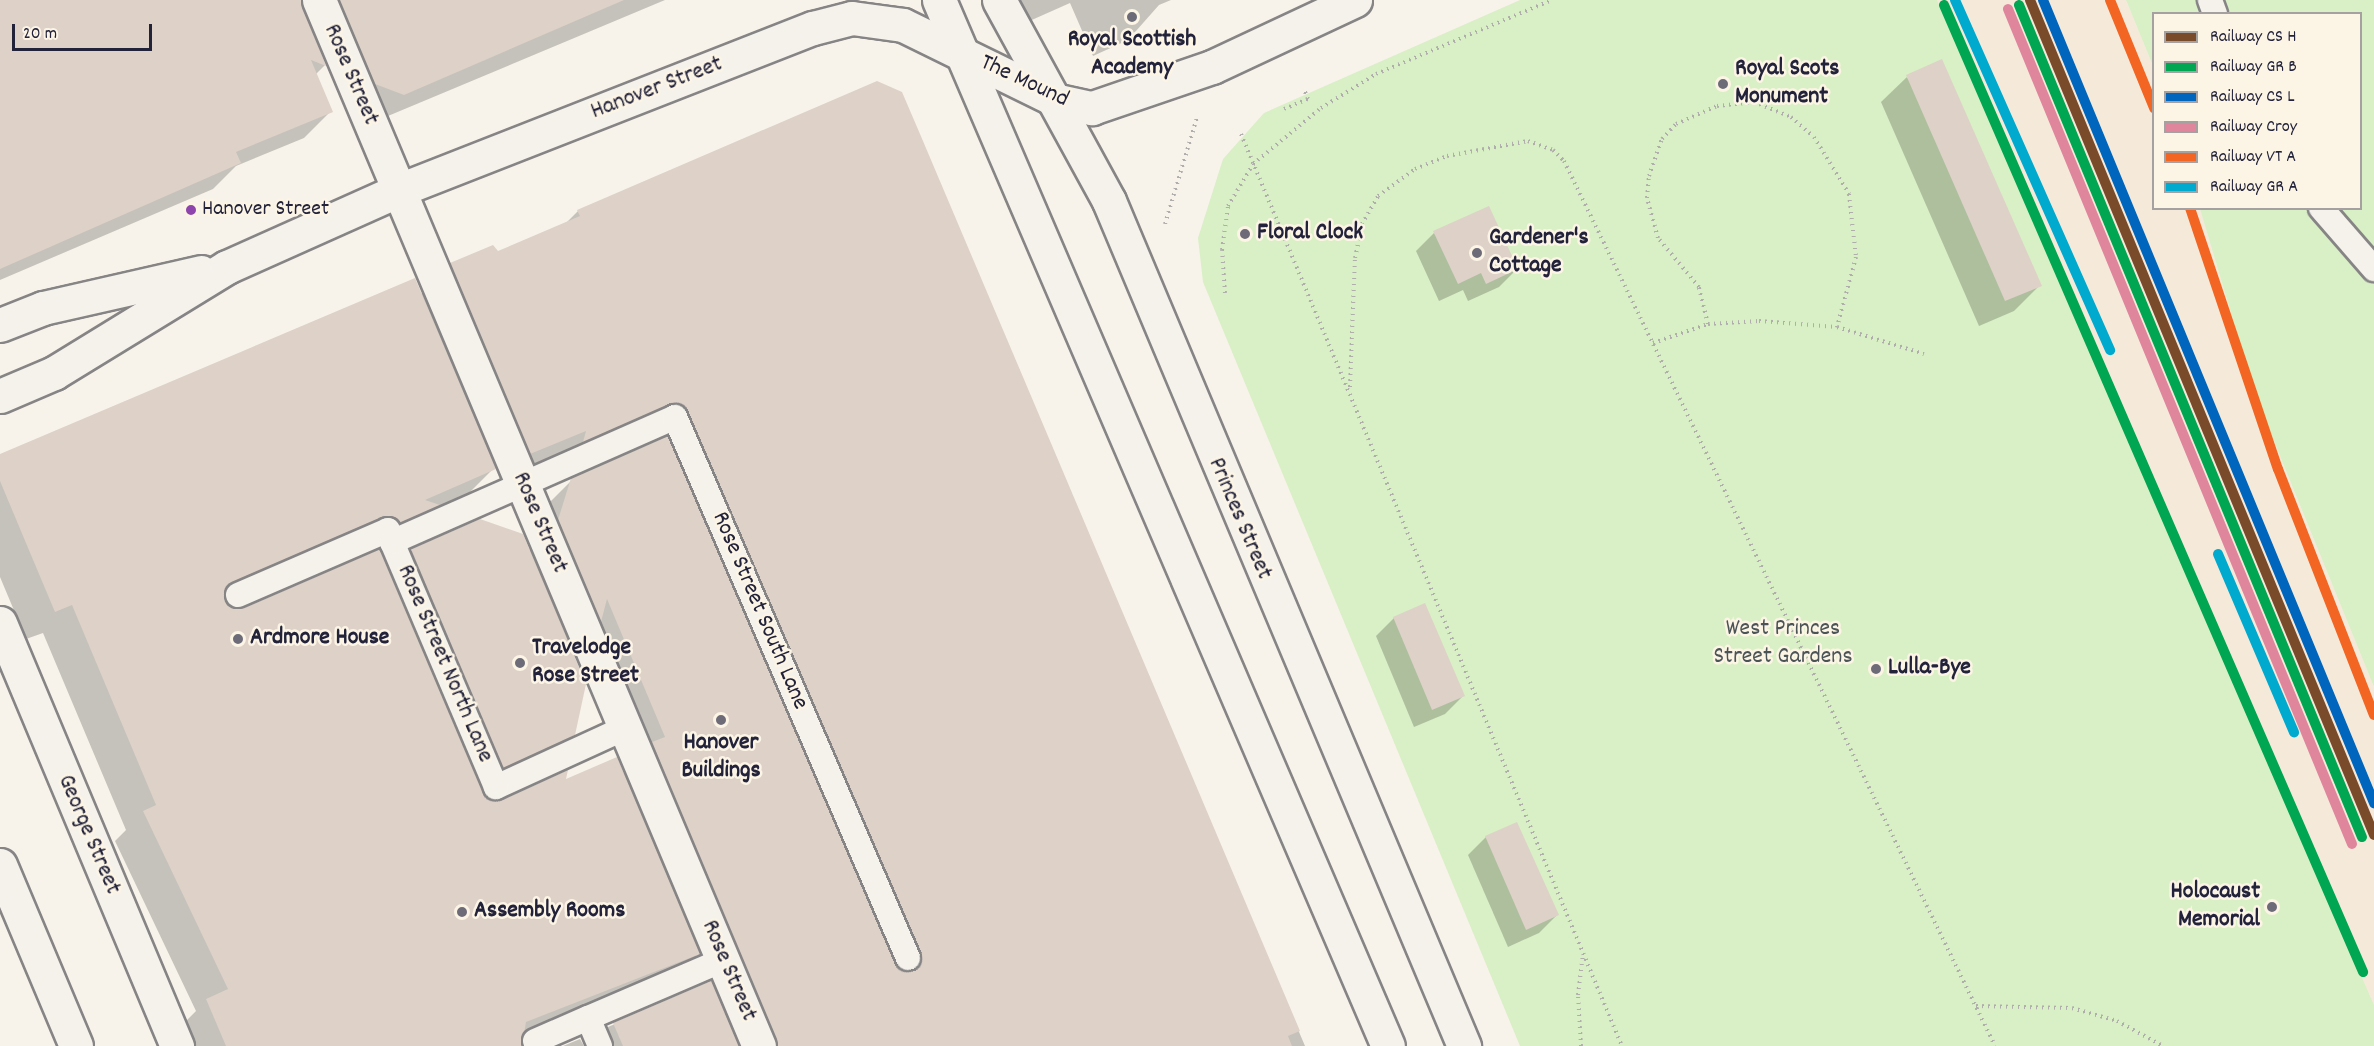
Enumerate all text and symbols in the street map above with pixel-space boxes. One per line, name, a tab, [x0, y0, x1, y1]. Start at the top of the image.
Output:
marker: Royal Scottish Academy	[1125, 10, 1139, 24]
scale bar	[15, 12, 154, 50]
legend	[2152, 12, 2362, 210]
street label: Rose Street	[316, 20, 384, 130]
text: 20 m	[23, 22, 57, 47]
text: Railway CS H	[2210, 25, 2296, 50]
place label: Royal Scottish Academy	[1068, 27, 1196, 83]
street label: The Mound	[975, 49, 1073, 115]
street label: Hanover Street	[587, 51, 727, 127]
text: Railway GR B	[2210, 55, 2297, 80]
place label: Royal Scots Monument	[1735, 56, 1839, 112]
marker: Royal Scots Monument	[1716, 77, 1730, 91]
text: Railway CS L	[2210, 85, 2295, 110]
text: Railway Croy	[2210, 115, 2297, 140]
text: Railway VT A	[2210, 145, 2296, 170]
text: Railway GR A	[2210, 175, 2298, 200]
place label: Hanover Street	[202, 197, 329, 223]
marker: Hanover Street	[185, 204, 197, 216]
place label: Floral Clock	[1257, 220, 1363, 248]
place label: Gardener's Cottage	[1489, 225, 1588, 281]
marker: Floral Clock	[1238, 227, 1252, 241]
marker: Gardener's Cottage	[1470, 246, 1484, 260]
street label: Princes Street	[1200, 454, 1278, 584]
street label: Rose Street	[505, 468, 573, 578]
street label: Rose Street South Lane	[704, 508, 814, 714]
street label: Rose Street North Lane	[389, 561, 499, 767]
park label: West Princes Street Gardens	[1713, 616, 1853, 672]
place label: Ardmore House	[250, 625, 389, 653]
marker: Ardmore House	[231, 632, 245, 646]
place label: Travelodge Rose Street	[532, 635, 639, 691]
place label: Lulla-Bye	[1888, 655, 1971, 683]
marker: Travelodge Rose Street	[513, 656, 527, 670]
marker: Lulla-Bye	[1869, 662, 1883, 676]
marker: Hanover Buildings	[714, 713, 728, 727]
place label: Hanover Buildings	[681, 730, 761, 786]
street label: George Street	[50, 771, 126, 899]
place label: Holocaust Memorial	[2170, 879, 2260, 935]
place label: Assembly Rooms	[474, 898, 625, 926]
marker: Holocaust Memorial	[2265, 900, 2279, 914]
marker: Assembly Rooms	[455, 905, 469, 919]
street label: Rose Street	[694, 916, 762, 1026]

